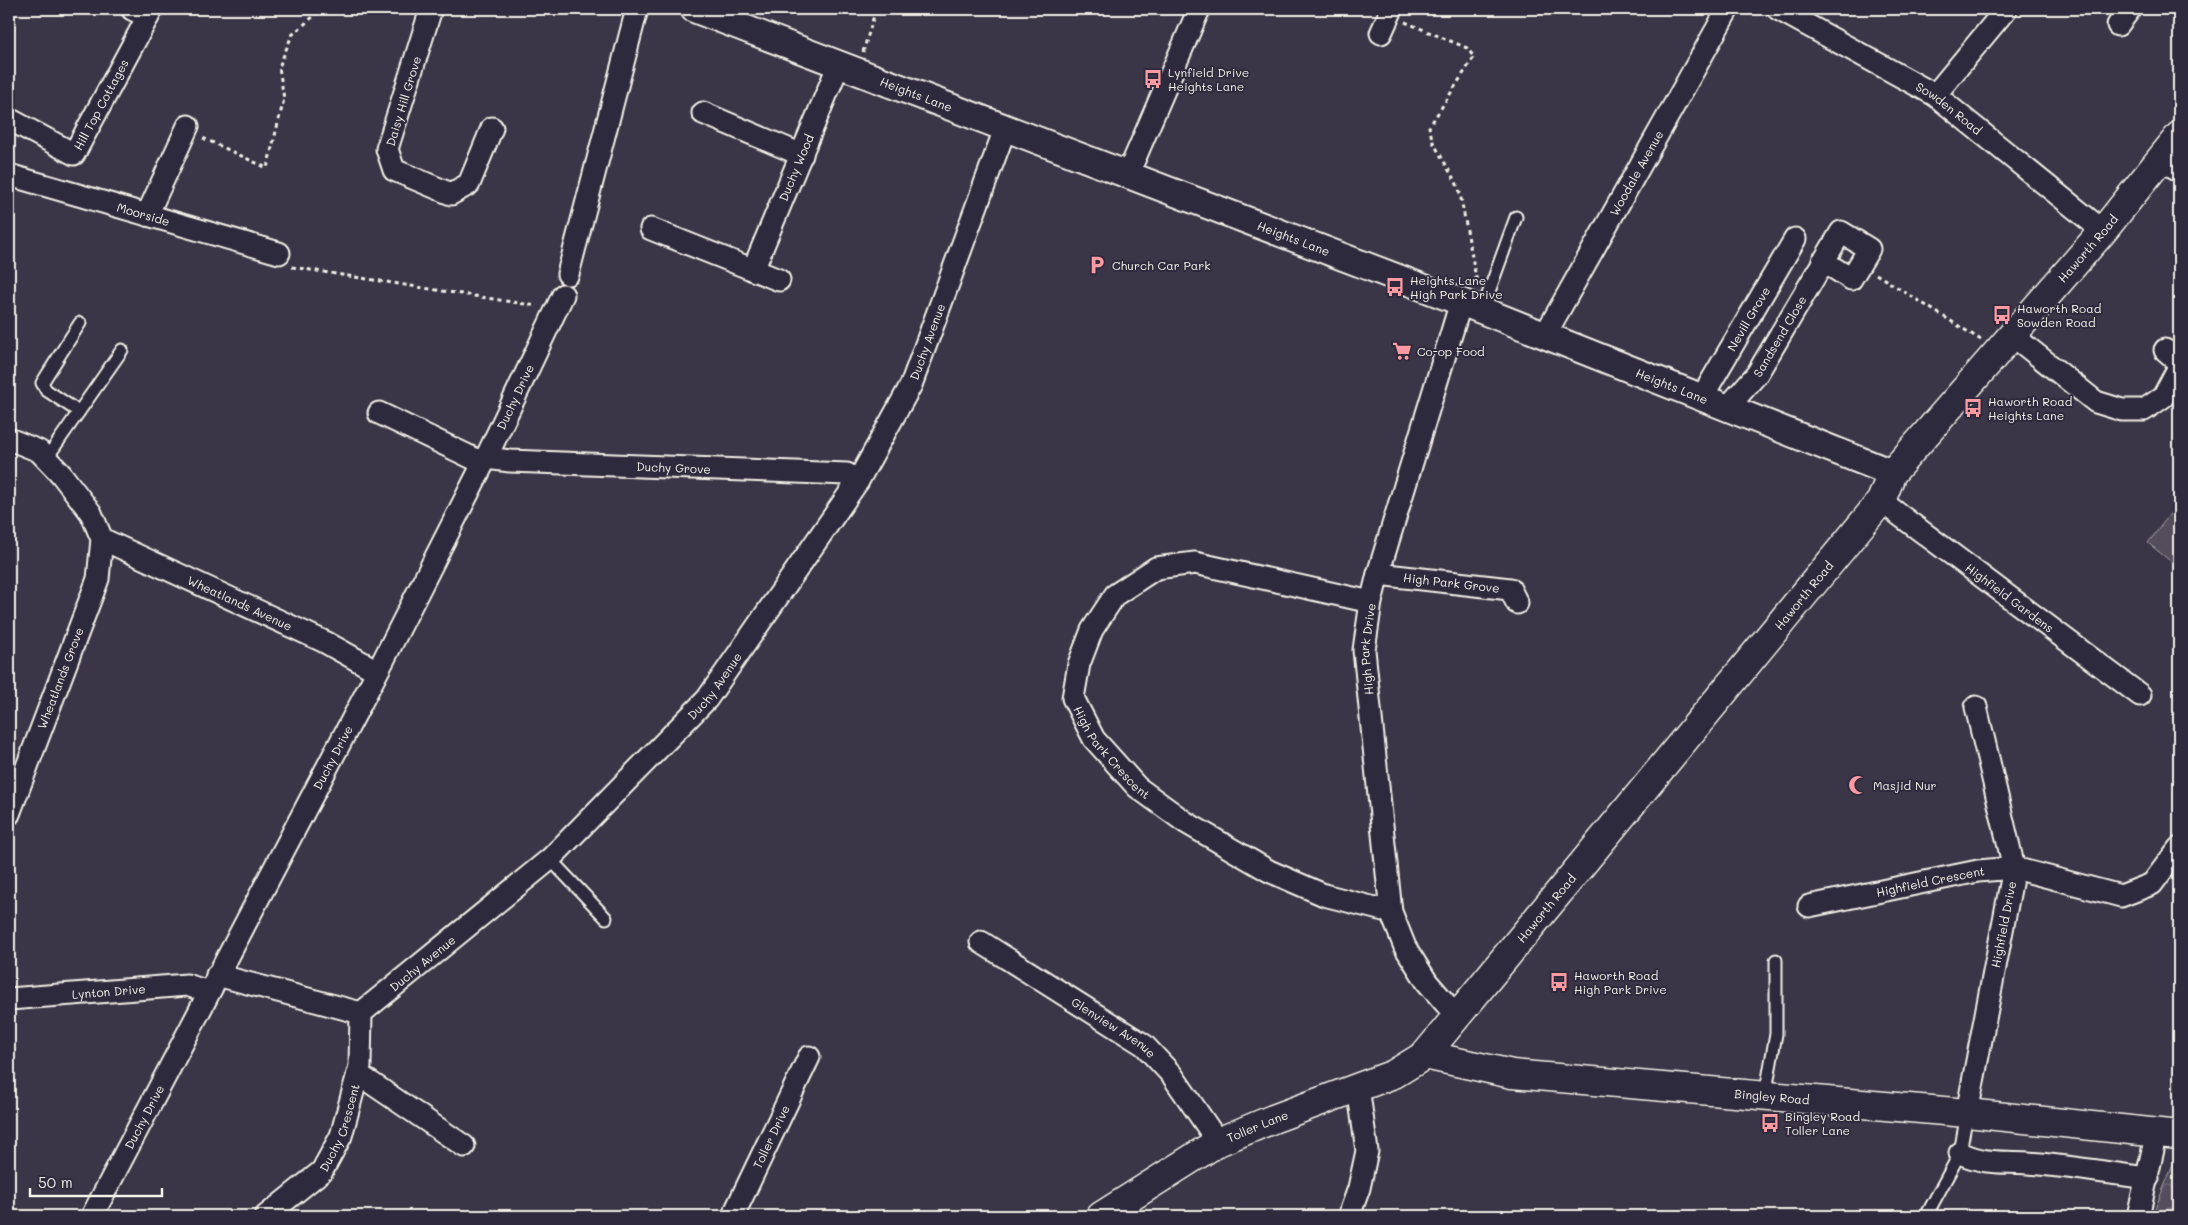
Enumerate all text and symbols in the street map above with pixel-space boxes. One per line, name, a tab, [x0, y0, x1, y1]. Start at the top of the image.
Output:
street label: Daisy Hill Grove	[382, 54, 424, 148]
street label: Hill Top Cottages	[70, 56, 132, 153]
place label: Lynfield Drive Heights Lane	[1168, 64, 1249, 94]
bus stop icon: Lynfield Drive Heights Lane	[1142, 68, 1164, 90]
street label: Heights Lane	[878, 73, 955, 115]
street label: Sowden Road	[1913, 78, 1986, 138]
street label: Woodale Avenue	[1606, 127, 1666, 218]
street label: Duchy Wood	[775, 131, 817, 203]
street label: Moorside	[115, 199, 172, 229]
street label: Haworth Road	[2054, 211, 2121, 286]
street label: Heights Lane	[1255, 217, 1332, 259]
parking icon: Church Car Park	[1086, 254, 1108, 276]
place label: Church Car Park	[1112, 257, 1211, 273]
place label: Heights Lane High Park Drive	[1410, 272, 1503, 302]
bus stop icon: Heights Lane High Park Drive	[1384, 276, 1406, 298]
street label: Nevill Grove	[1723, 283, 1773, 354]
street label: Sandsend Close	[1749, 292, 1810, 380]
place label: Haworth Road Sowden Road	[2017, 300, 2102, 330]
street label: Duchy Avenue	[906, 301, 948, 382]
bus stop icon: Haworth Road Sowden Road	[1991, 304, 2013, 326]
supermarket icon: Co-op Food	[1391, 340, 1413, 362]
place label: Co-op Food	[1417, 343, 1485, 359]
street label: Duchy Drive	[493, 361, 537, 432]
street label: Heights Lane	[1634, 364, 1710, 407]
place label: Haworth Road Heights Lane	[1988, 393, 2073, 423]
bus stop icon: Haworth Road Heights Lane	[1962, 397, 1984, 419]
street label: Duchy Grove	[636, 458, 711, 477]
street label: Haworth Road	[1770, 557, 1837, 633]
street label: Highfield Gardens	[1963, 559, 2057, 636]
street label: High Park Grove	[1403, 569, 1501, 596]
street label: Wheatlands Avenue	[185, 572, 295, 634]
street label: High Park Drive	[1356, 602, 1379, 696]
street label: Wheatlands Grove	[33, 625, 87, 731]
street label: Duchy Avenue	[684, 649, 745, 722]
street label: High Park Crescent	[1070, 703, 1154, 802]
street label: Duchy Drive	[309, 722, 356, 792]
mosque icon: Masjid Nur	[1847, 774, 1869, 796]
place label: Masjid Nur	[1873, 777, 1936, 793]
street label: Highfield Crescent	[1875, 862, 1985, 900]
street label: Haworth Road	[1513, 870, 1579, 946]
street label: Highfield Drive	[1987, 880, 2019, 969]
street label: Duchy Avenue	[386, 931, 459, 995]
place label: Haworth Road High Park Drive	[1574, 967, 1667, 997]
bus stop icon: Haworth Road High Park Drive	[1548, 971, 1570, 993]
street label: Lynton Drive	[71, 980, 146, 1002]
street label: Glenview Avenue	[1069, 993, 1160, 1061]
street label: Duchy Drive	[121, 1082, 167, 1152]
street label: Duchy Crescent	[315, 1082, 363, 1174]
street label: Bingley Road	[1734, 1085, 1811, 1108]
street label: Toller Drive	[749, 1102, 793, 1171]
street label: Toller Lane	[1224, 1106, 1290, 1146]
place label: Bingley Road Toller Lane	[1785, 1108, 1861, 1138]
bus stop icon: Bingley Road Toller Lane	[1759, 1112, 1781, 1134]
scale bar	[30, 1165, 162, 1197]
text: 50 m	[38, 1172, 73, 1192]

